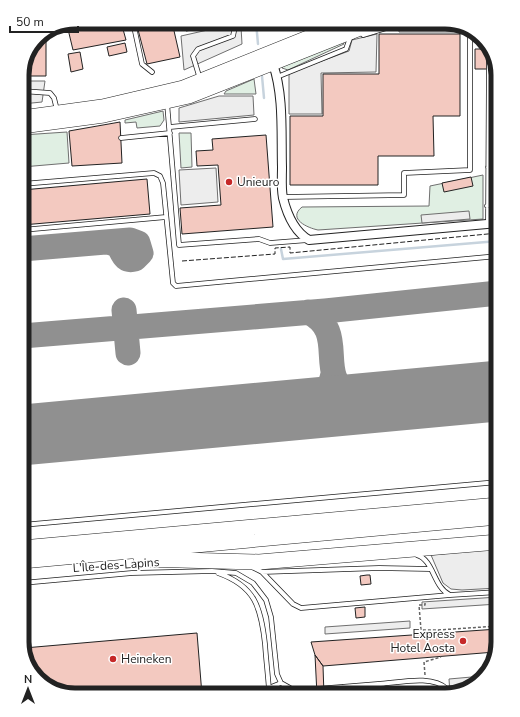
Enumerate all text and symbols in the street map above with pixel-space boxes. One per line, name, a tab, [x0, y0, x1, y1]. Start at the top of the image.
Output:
scale bar	[10, 8, 78, 34]
text: 50 m	[16, 14, 44, 30]
place label: Unieuro	[237, 174, 280, 190]
marker: Unieuro	[224, 177, 234, 187]
street label: L'Île-des-Lapins	[72, 554, 160, 576]
place label: Express Hotel Aosta	[390, 626, 455, 656]
marker: Express Hotel Aosta	[458, 636, 468, 646]
place label: Heineken	[121, 651, 172, 667]
marker: Heineken	[108, 654, 118, 664]
north arrow	[8, 669, 48, 709]
text: N	[24, 672, 32, 687]

